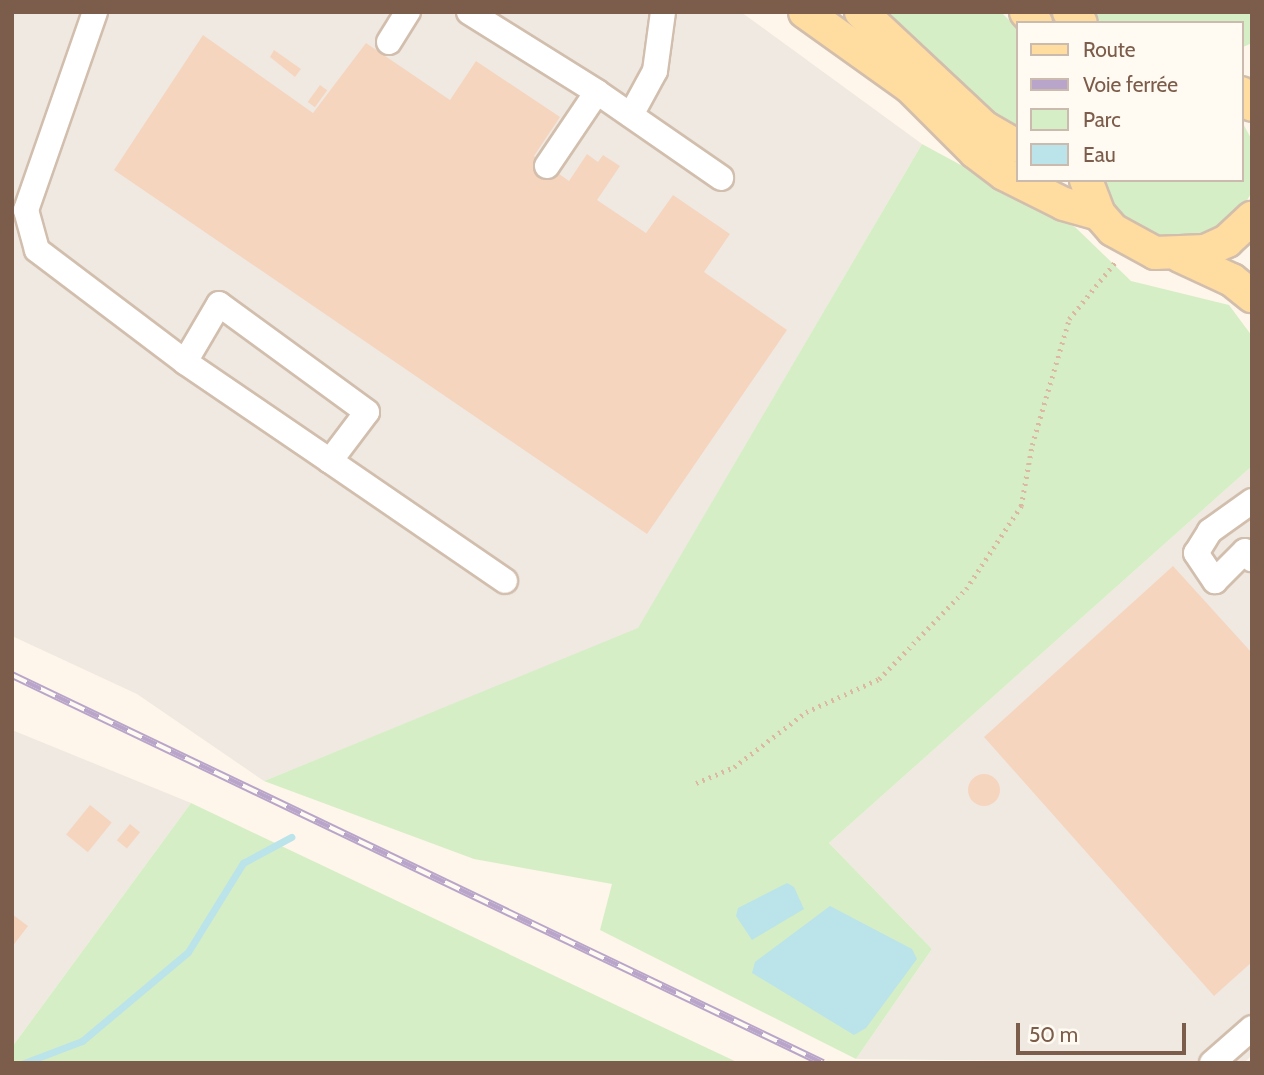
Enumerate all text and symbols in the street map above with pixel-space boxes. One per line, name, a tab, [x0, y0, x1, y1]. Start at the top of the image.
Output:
legend	[1016, 21, 1243, 182]
text: Route	[1083, 37, 1136, 62]
text: Voie ferrée	[1083, 72, 1178, 97]
text: Parc	[1083, 107, 1121, 132]
text: Eau	[1083, 142, 1116, 167]
scale bar	[1019, 1009, 1189, 1052]
text: 50 m	[1029, 1022, 1078, 1047]

